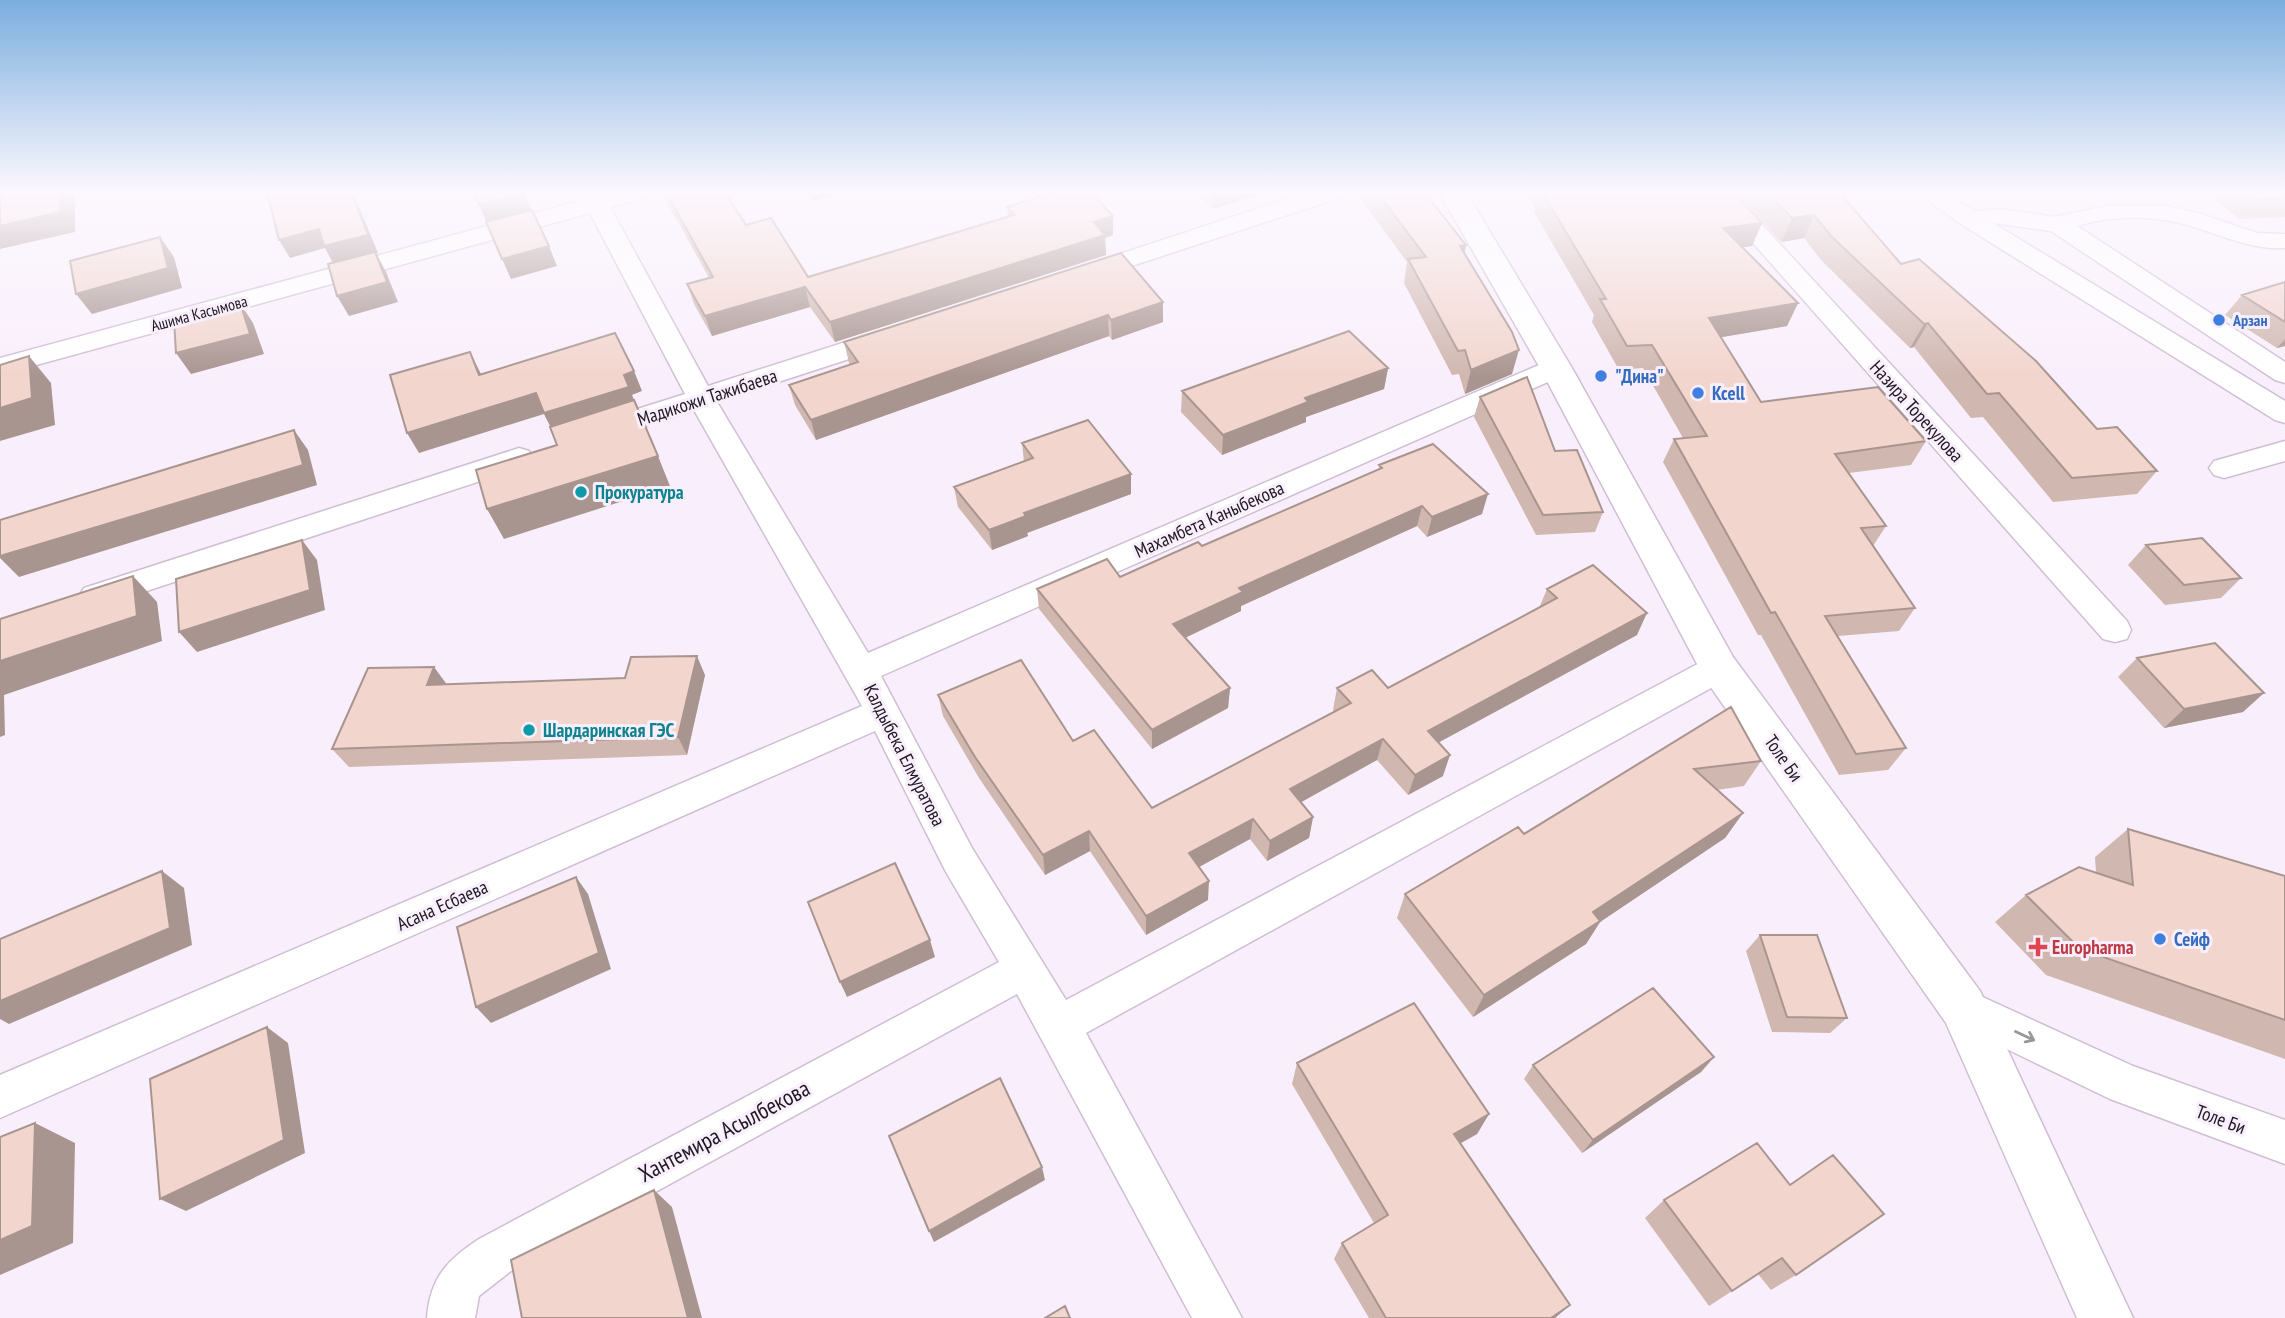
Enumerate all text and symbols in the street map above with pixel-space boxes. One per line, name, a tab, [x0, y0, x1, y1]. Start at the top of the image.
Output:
street label: Ашима Касымова	[149, 291, 249, 335]
place label: Арзан	[2232, 310, 2268, 330]
marker: Арзан	[2211, 312, 2227, 328]
street label: Назира Торекулова	[1865, 355, 1969, 467]
street label: Мадикожи Тажибаева	[634, 363, 780, 431]
place label: "Дина"	[1615, 364, 1664, 388]
marker: "Дина"	[1593, 368, 1609, 384]
place label: Kcell	[1712, 381, 1745, 405]
marker: Kcell	[1690, 385, 1706, 401]
street label: Махамбета Каныбекова	[1131, 475, 1287, 563]
place label: Прокуратура	[595, 480, 684, 504]
marker: Прокуратура	[573, 484, 589, 500]
street label: Калдыбека Елмуратова	[859, 680, 951, 830]
place label: Шардаринская ГЭС	[543, 718, 675, 742]
marker: Шардаринская ГЭС	[521, 722, 537, 738]
street label: Толе Би	[1759, 730, 1809, 786]
street label: Асана Есбаева	[393, 874, 491, 936]
place label: Сейф	[2174, 927, 2210, 951]
marker: Сейф	[2152, 931, 2168, 947]
place label: Europharma	[2052, 935, 2134, 959]
marker: Europharma	[2030, 939, 2046, 955]
one-way arrow	[2014, 1030, 2035, 1043]
street label: Хантемира Асылбекова	[633, 1073, 814, 1188]
street label: Толе Би	[2193, 1099, 2249, 1139]

